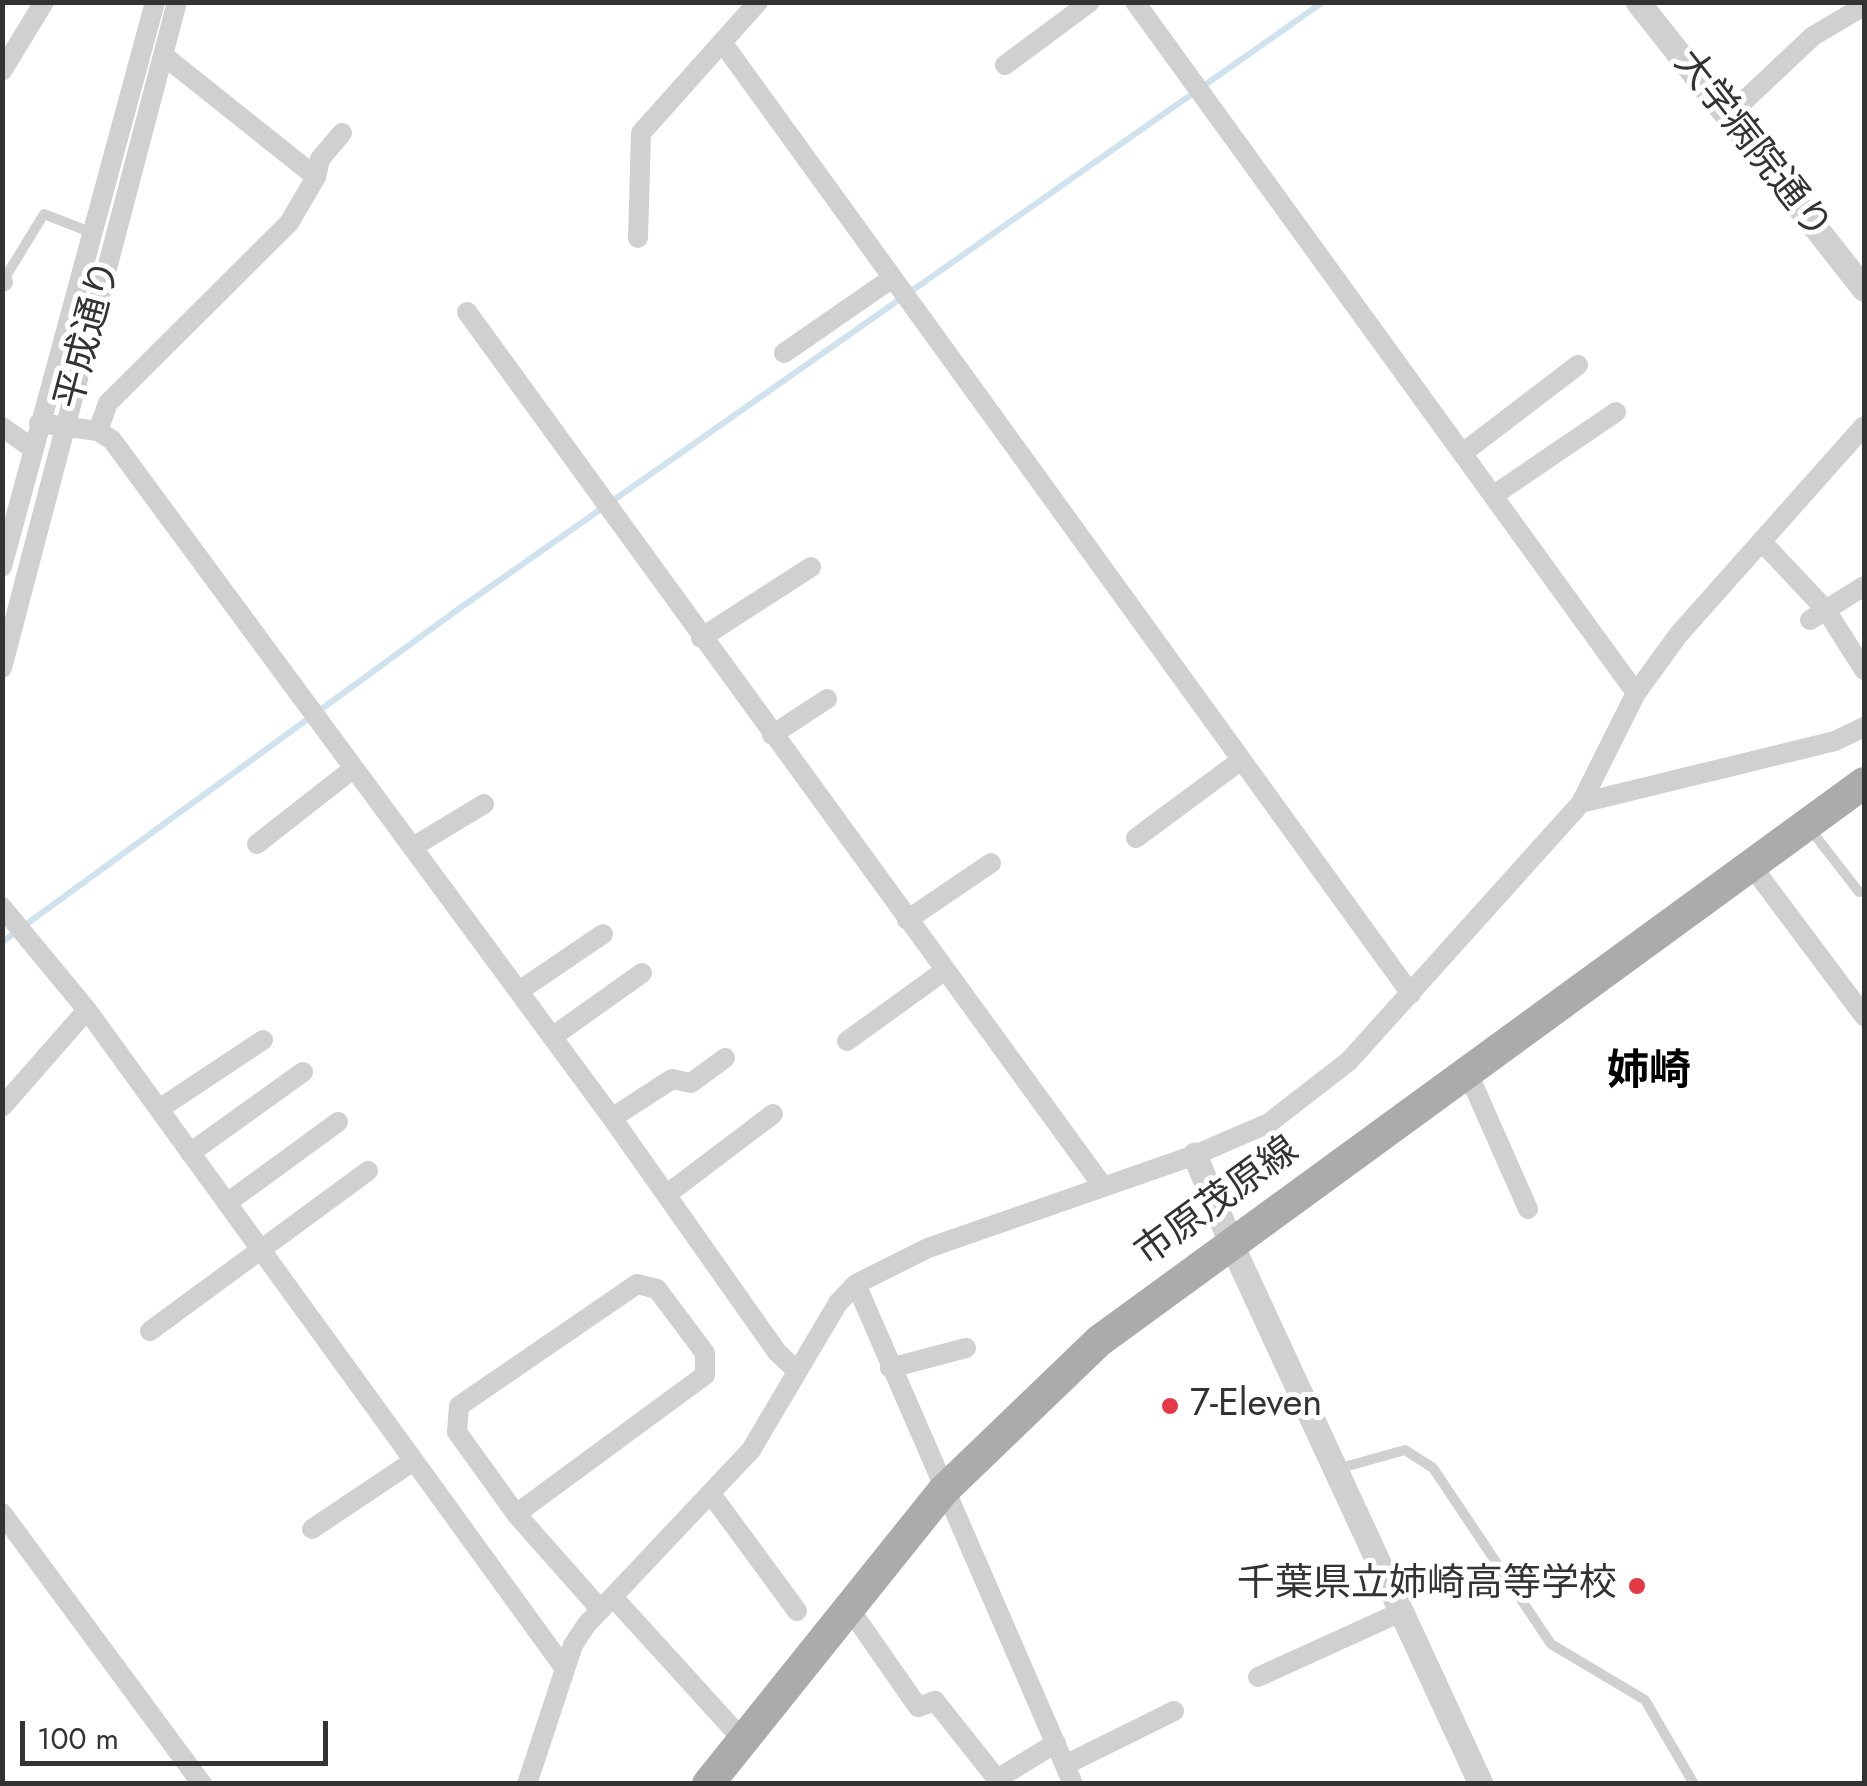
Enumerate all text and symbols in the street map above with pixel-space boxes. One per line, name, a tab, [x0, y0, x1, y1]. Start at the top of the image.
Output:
street label: 大学病院通り	[1663, 42, 1839, 250]
street label: 平成通り	[48, 256, 132, 414]
district label: 姉崎	[1607, 1049, 1691, 1099]
street label: 市原茂原線	[1128, 1129, 1308, 1277]
place label: 7-Eleven	[1190, 1383, 1322, 1429]
marker: 7-Eleven	[1159, 1395, 1181, 1417]
place label: 千葉県立姉崎高等学校	[1237, 1563, 1617, 1609]
marker: 千葉県立姉崎高等学校	[1626, 1575, 1648, 1597]
scale bar	[25, 1701, 332, 1763]
text: 100 m	[37, 1717, 119, 1760]

